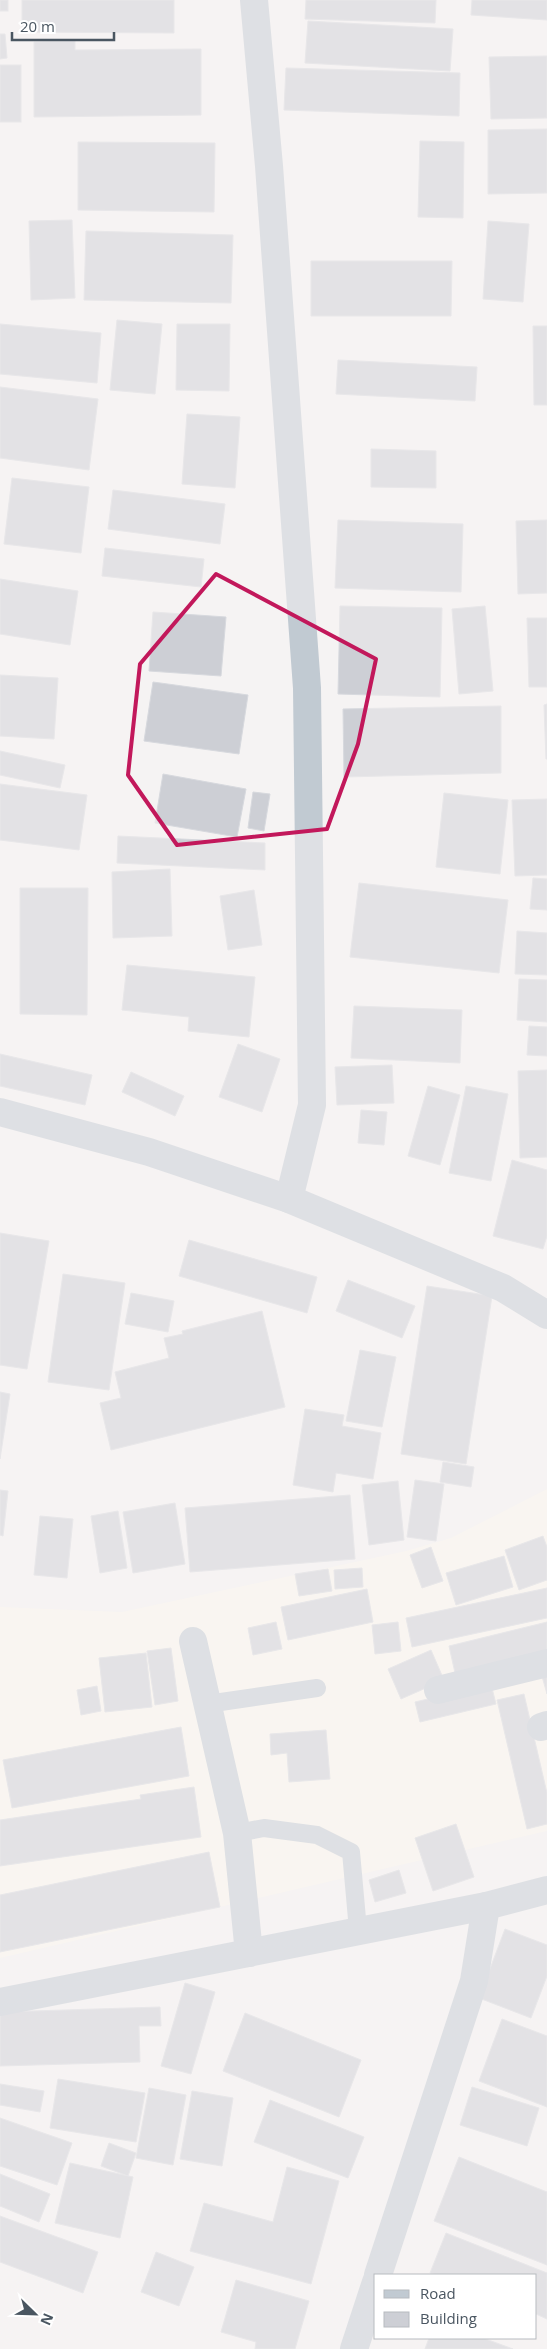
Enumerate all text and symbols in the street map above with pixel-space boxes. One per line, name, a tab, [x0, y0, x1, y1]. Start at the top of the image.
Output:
scale bar	[12, 10, 115, 42]
text: 20 m	[20, 16, 55, 36]
legend	[374, 2274, 537, 2339]
text: Road	[420, 2283, 456, 2303]
north arrow	[10, 2289, 60, 2339]
text: Building	[420, 2308, 477, 2328]
text: N	[36, 2310, 58, 2328]

